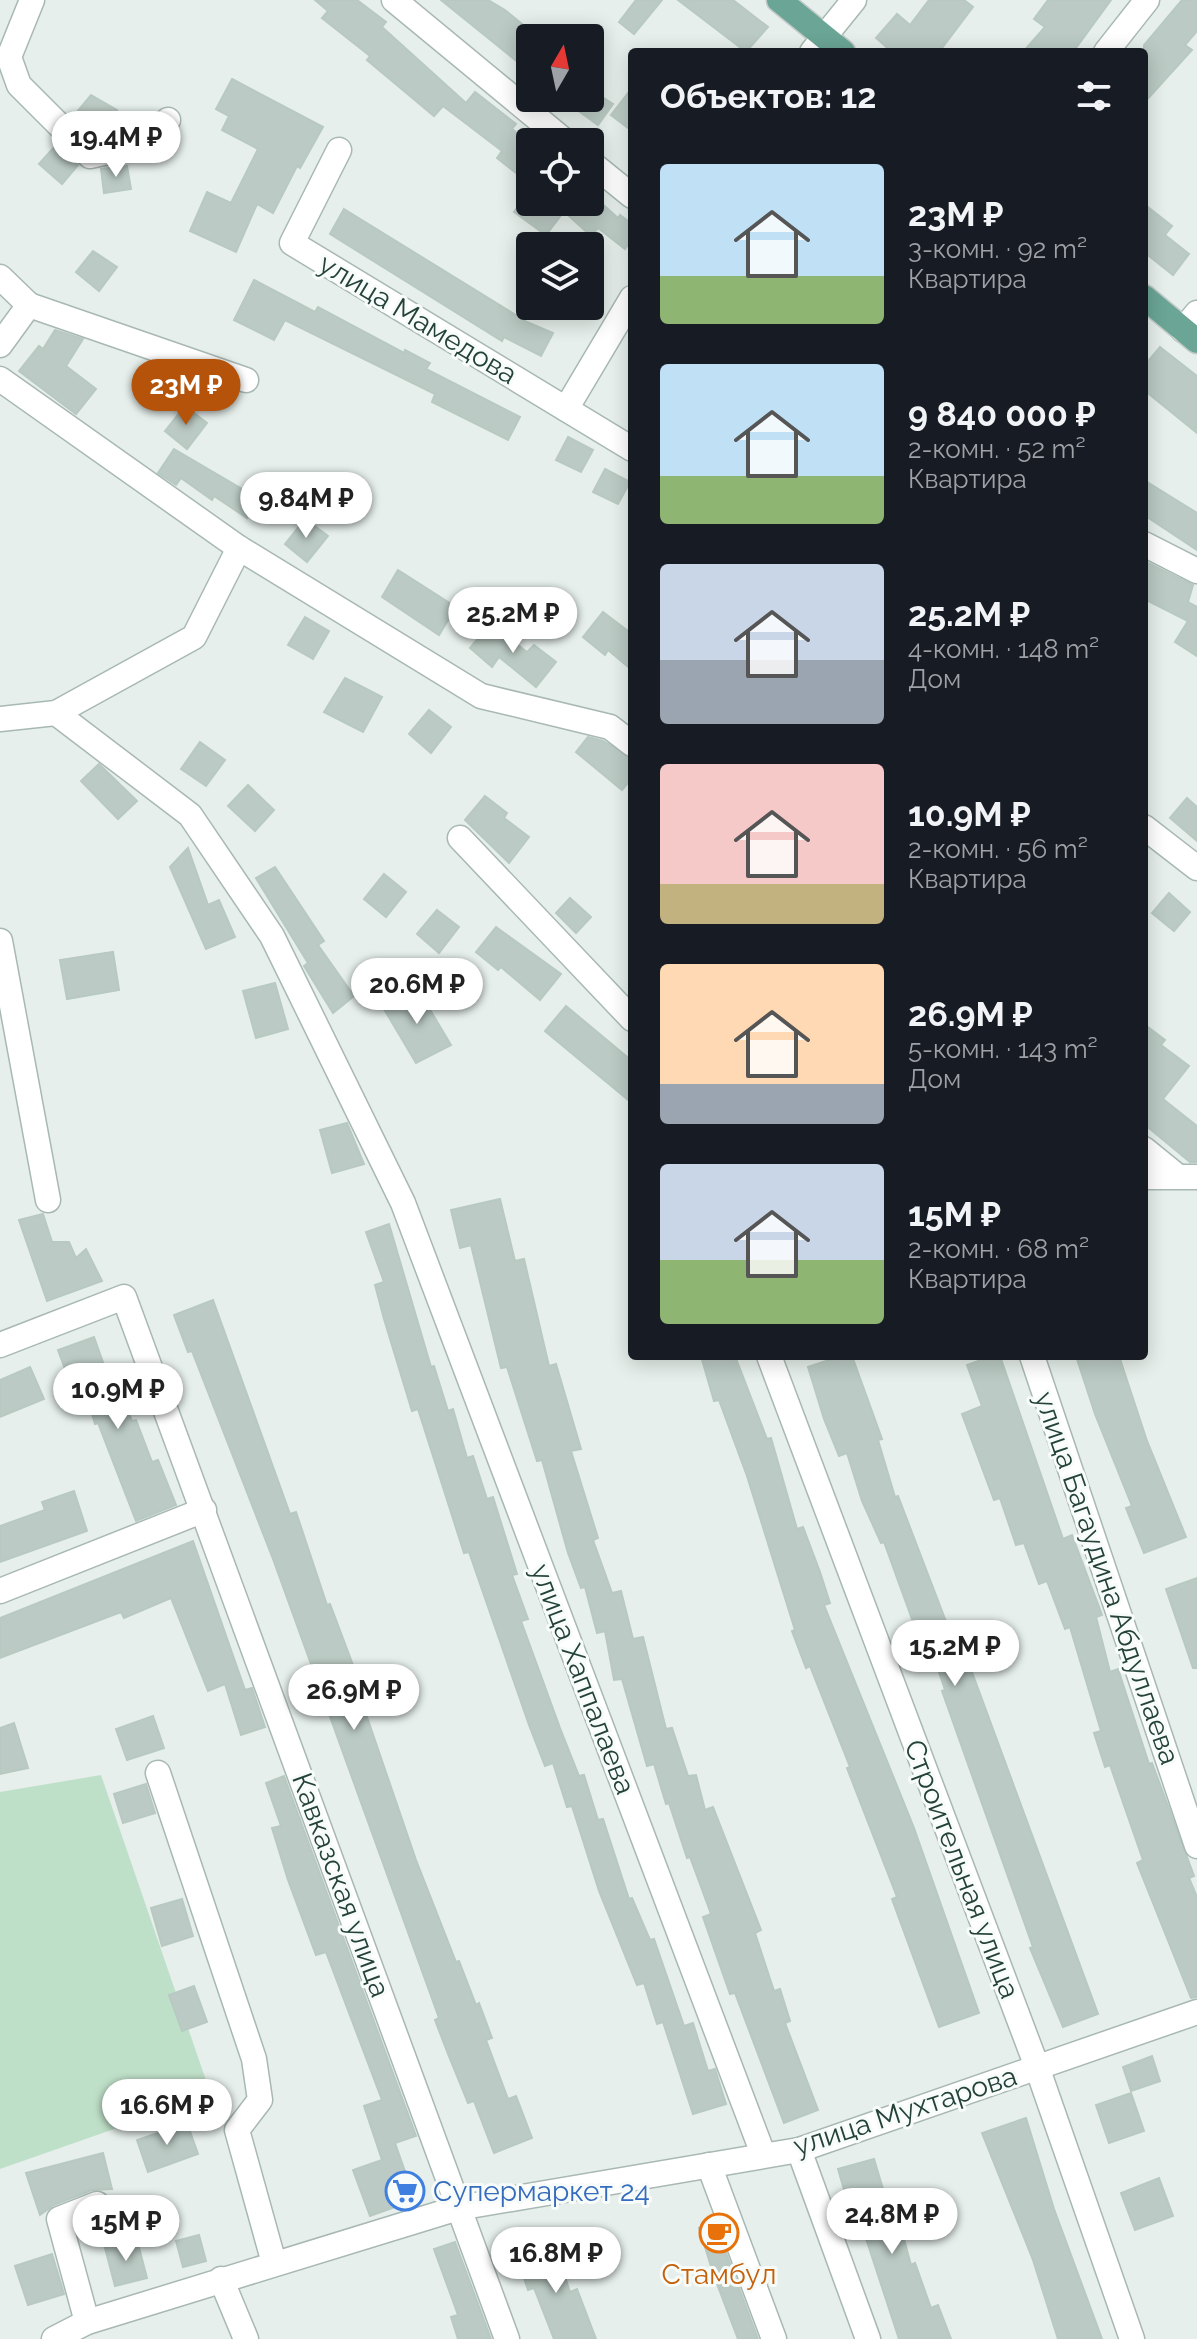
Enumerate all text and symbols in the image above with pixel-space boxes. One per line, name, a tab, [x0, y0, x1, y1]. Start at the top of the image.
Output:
north arrow	[516, 24, 604, 112]
map controls	[516, 24, 604, 320]
icon: filters	[1072, 74, 1116, 118]
text: Объектов: 12	[660, 76, 876, 116]
pin: 19.4M ₽	[42, 111, 190, 179]
text: 19.4M ₽	[70, 122, 162, 152]
button: locate	[516, 128, 604, 216]
text: 23M ₽	[908, 194, 1003, 234]
icon: home	[724, 196, 820, 292]
button: layers	[516, 232, 604, 320]
text: 3-комн. · 92 m²	[908, 234, 1087, 264]
street label: улица Мамедова	[313, 247, 523, 391]
text: Квартира	[908, 264, 1027, 294]
pin: 23M ₽	[130, 359, 242, 427]
text: 23M ₽	[149, 370, 223, 400]
text: 9 840 000 ₽	[908, 394, 1096, 434]
icon: home	[724, 396, 820, 492]
text: 2-комн. · 52 m²	[908, 434, 1086, 464]
text: Квартира	[908, 464, 1027, 494]
pin: 9.84M ₽	[232, 472, 380, 540]
text: 9.84M ₽	[258, 483, 354, 513]
pin: 25.2M ₽	[439, 587, 587, 655]
text: 25.2M ₽	[908, 594, 1030, 634]
icon: home	[724, 596, 820, 692]
text: 25.2M ₽	[466, 598, 560, 628]
text: 4-комн. · 148 m²	[908, 634, 1099, 664]
text: Дом	[908, 664, 961, 694]
text: 10.9M ₽	[908, 794, 1031, 834]
icon: home	[724, 796, 820, 892]
text: 2-комн. · 56 m²	[908, 834, 1088, 864]
text: Квартира	[908, 864, 1027, 894]
pin: 20.6M ₽	[343, 958, 491, 1026]
text: 20.6M ₽	[369, 969, 465, 999]
text: 26.9M ₽	[908, 994, 1033, 1034]
icon: home	[724, 996, 820, 1092]
text: 5-комн. · 143 m²	[908, 1034, 1098, 1064]
text: Дом	[908, 1064, 961, 1094]
text: 15M ₽	[908, 1194, 1001, 1234]
icon: home	[724, 1196, 820, 1292]
text: 2-комн. · 68 m²	[908, 1234, 1089, 1264]
text: Квартира	[908, 1264, 1027, 1294]
pin: 10.9M ₽	[44, 1363, 192, 1431]
text: 10.9M ₽	[71, 1374, 165, 1404]
street label: улица Багаудина Абдуллаева	[1028, 1387, 1186, 1769]
street label: улица Хаппалаева	[524, 1559, 642, 1799]
pin: 15.2M ₽	[881, 1620, 1029, 1688]
text: 15.2M ₽	[909, 1631, 1001, 1661]
pin: 26.9M ₽	[280, 1664, 428, 1732]
text: 26.9M ₽	[306, 1675, 402, 1705]
street label: Строительная улица	[897, 1735, 1027, 2003]
street label: Кавказская улица	[285, 1769, 397, 2001]
street label: улица Мухтарова	[789, 2059, 1021, 2163]
pin: 16.6M ₽	[93, 2079, 241, 2147]
text: 16.6M ₽	[120, 2090, 214, 2120]
supermarket icon: Супермаркет 24	[384, 2170, 426, 2212]
place label: Супермаркет 24	[433, 2175, 650, 2208]
pin: 24.8M ₽	[818, 2188, 966, 2256]
pin: 15M ₽	[70, 2195, 182, 2263]
text: 24.8M ₽	[845, 2199, 939, 2229]
text: 15M ₽	[90, 2206, 162, 2236]
cafe icon: Стамбул	[698, 2212, 740, 2254]
pin: 16.8M ₽	[482, 2227, 630, 2295]
text: 16.8M ₽	[509, 2238, 603, 2268]
place label: Стамбул	[662, 2258, 776, 2291]

